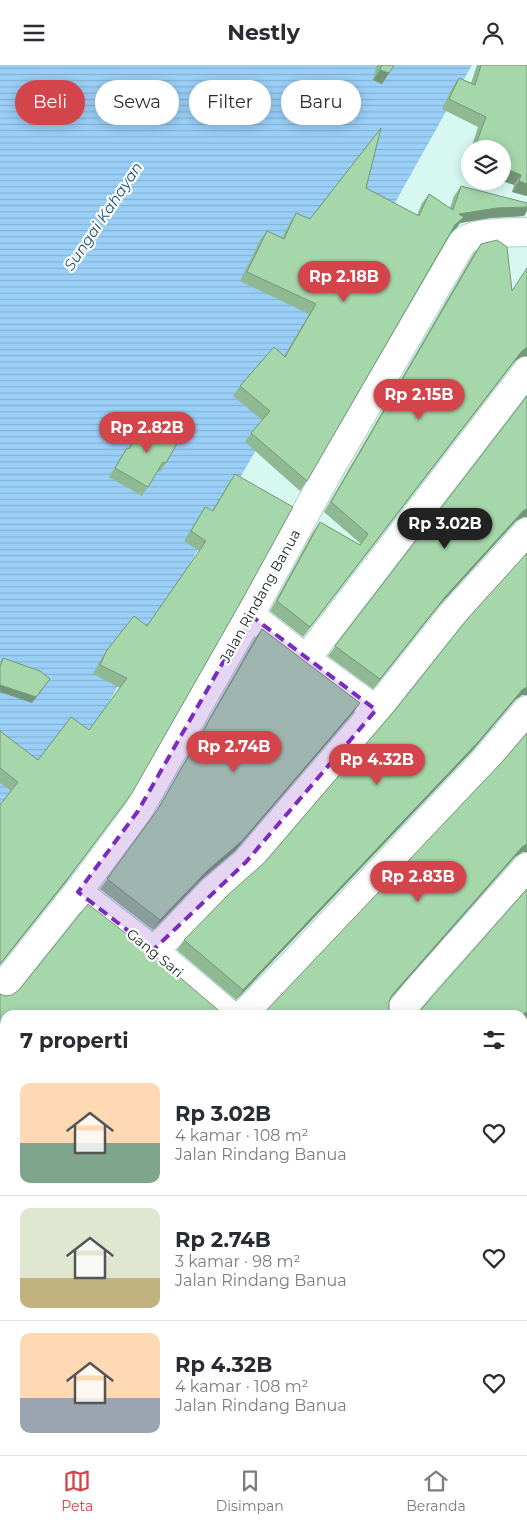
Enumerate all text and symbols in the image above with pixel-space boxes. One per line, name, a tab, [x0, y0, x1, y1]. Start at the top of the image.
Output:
icon: menu	[20, 19, 48, 47]
text: Nestly	[227, 19, 300, 46]
icon: person	[479, 19, 507, 47]
chip: Beli	[15, 80, 85, 125]
chip: Sewa	[95, 80, 179, 125]
chip: Filter	[189, 80, 271, 125]
chip: Baru	[281, 80, 361, 125]
map controls	[461, 140, 511, 190]
button: layers	[461, 140, 511, 190]
water label: Sungai Kahayan	[60, 158, 146, 274]
pin: Rp 2.18B	[292, 261, 396, 303]
text: Rp 2.18B	[309, 267, 379, 286]
pin: Rp 2.15B	[367, 379, 471, 421]
text: Rp 2.15B	[385, 385, 453, 404]
pin: Rp 2.82B	[95, 411, 199, 454]
text: Rp 2.82B	[110, 418, 184, 437]
pin: Rp 3.02B	[393, 507, 497, 550]
text: Rp 3.02B	[408, 514, 482, 533]
street label: Jalan Rindang Banua	[215, 526, 304, 667]
pin: Rp 2.74B	[182, 731, 286, 773]
text: Rp 2.74B	[197, 737, 271, 756]
pin: Rp 4.32B	[325, 743, 429, 786]
text: Rp 4.32B	[340, 750, 414, 769]
pin: Rp 2.83B	[366, 861, 470, 903]
text: Rp 2.83B	[381, 867, 455, 886]
street label: Gang Sari	[123, 925, 187, 981]
icon: filters	[480, 1026, 508, 1054]
text: 7 properti	[20, 1028, 129, 1053]
text: Rp 3.02B	[175, 1101, 271, 1126]
icon: home	[60, 1103, 120, 1163]
icon: heart	[480, 1119, 508, 1147]
text: 4 kamar · 108 m²	[175, 1126, 309, 1145]
text: Jalan Rindang Banua	[175, 1145, 347, 1164]
text: Rp 2.74B	[175, 1227, 271, 1252]
icon: home	[60, 1228, 120, 1288]
icon: heart	[480, 1244, 508, 1272]
text: 3 kamar · 98 m²	[175, 1252, 300, 1271]
text: Jalan Rindang Banua	[175, 1271, 347, 1290]
text: Rp 4.32B	[175, 1352, 272, 1377]
icon: home	[60, 1353, 120, 1413]
icon: heart	[480, 1369, 508, 1397]
text: 4 kamar · 108 m²	[175, 1377, 309, 1396]
text: Jalan Rindang Banua	[175, 1396, 347, 1415]
tab: Peta	[61, 1467, 93, 1515]
tab: Disimpan	[216, 1467, 284, 1515]
tab: Beranda	[406, 1467, 466, 1515]

